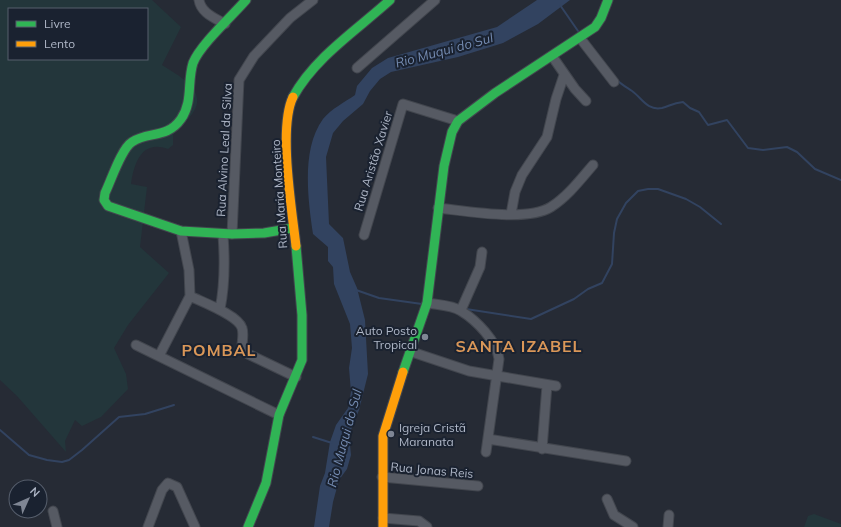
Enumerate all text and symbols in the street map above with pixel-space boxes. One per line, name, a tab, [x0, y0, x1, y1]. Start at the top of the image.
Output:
legend	[8, 8, 148, 60]
text: Livre	[44, 16, 71, 31]
water label: Rio Muqui do Sul	[393, 29, 496, 71]
text: Lento	[44, 36, 75, 51]
street label: Rua Alvino Leal da Silva	[213, 83, 235, 217]
street label: Rua Aristão Xavier	[351, 108, 396, 213]
street label: Rua Maria Monteiro	[268, 139, 290, 249]
place label: Auto Posto Tropical	[356, 323, 417, 352]
marker: Auto Posto Tropical	[420, 332, 430, 342]
district label: SANTA IZABEL	[456, 336, 583, 356]
district label: POMBAL	[181, 340, 257, 360]
water label: Rio Muqui do Sul	[323, 386, 365, 489]
place label: Igreja Cristã Maranata	[399, 420, 466, 449]
marker: Igreja Cristã Maranata	[386, 429, 396, 439]
street label: Rua Jonas Reis	[390, 459, 474, 481]
north arrow	[8, 479, 48, 519]
text: N	[27, 484, 43, 500]

